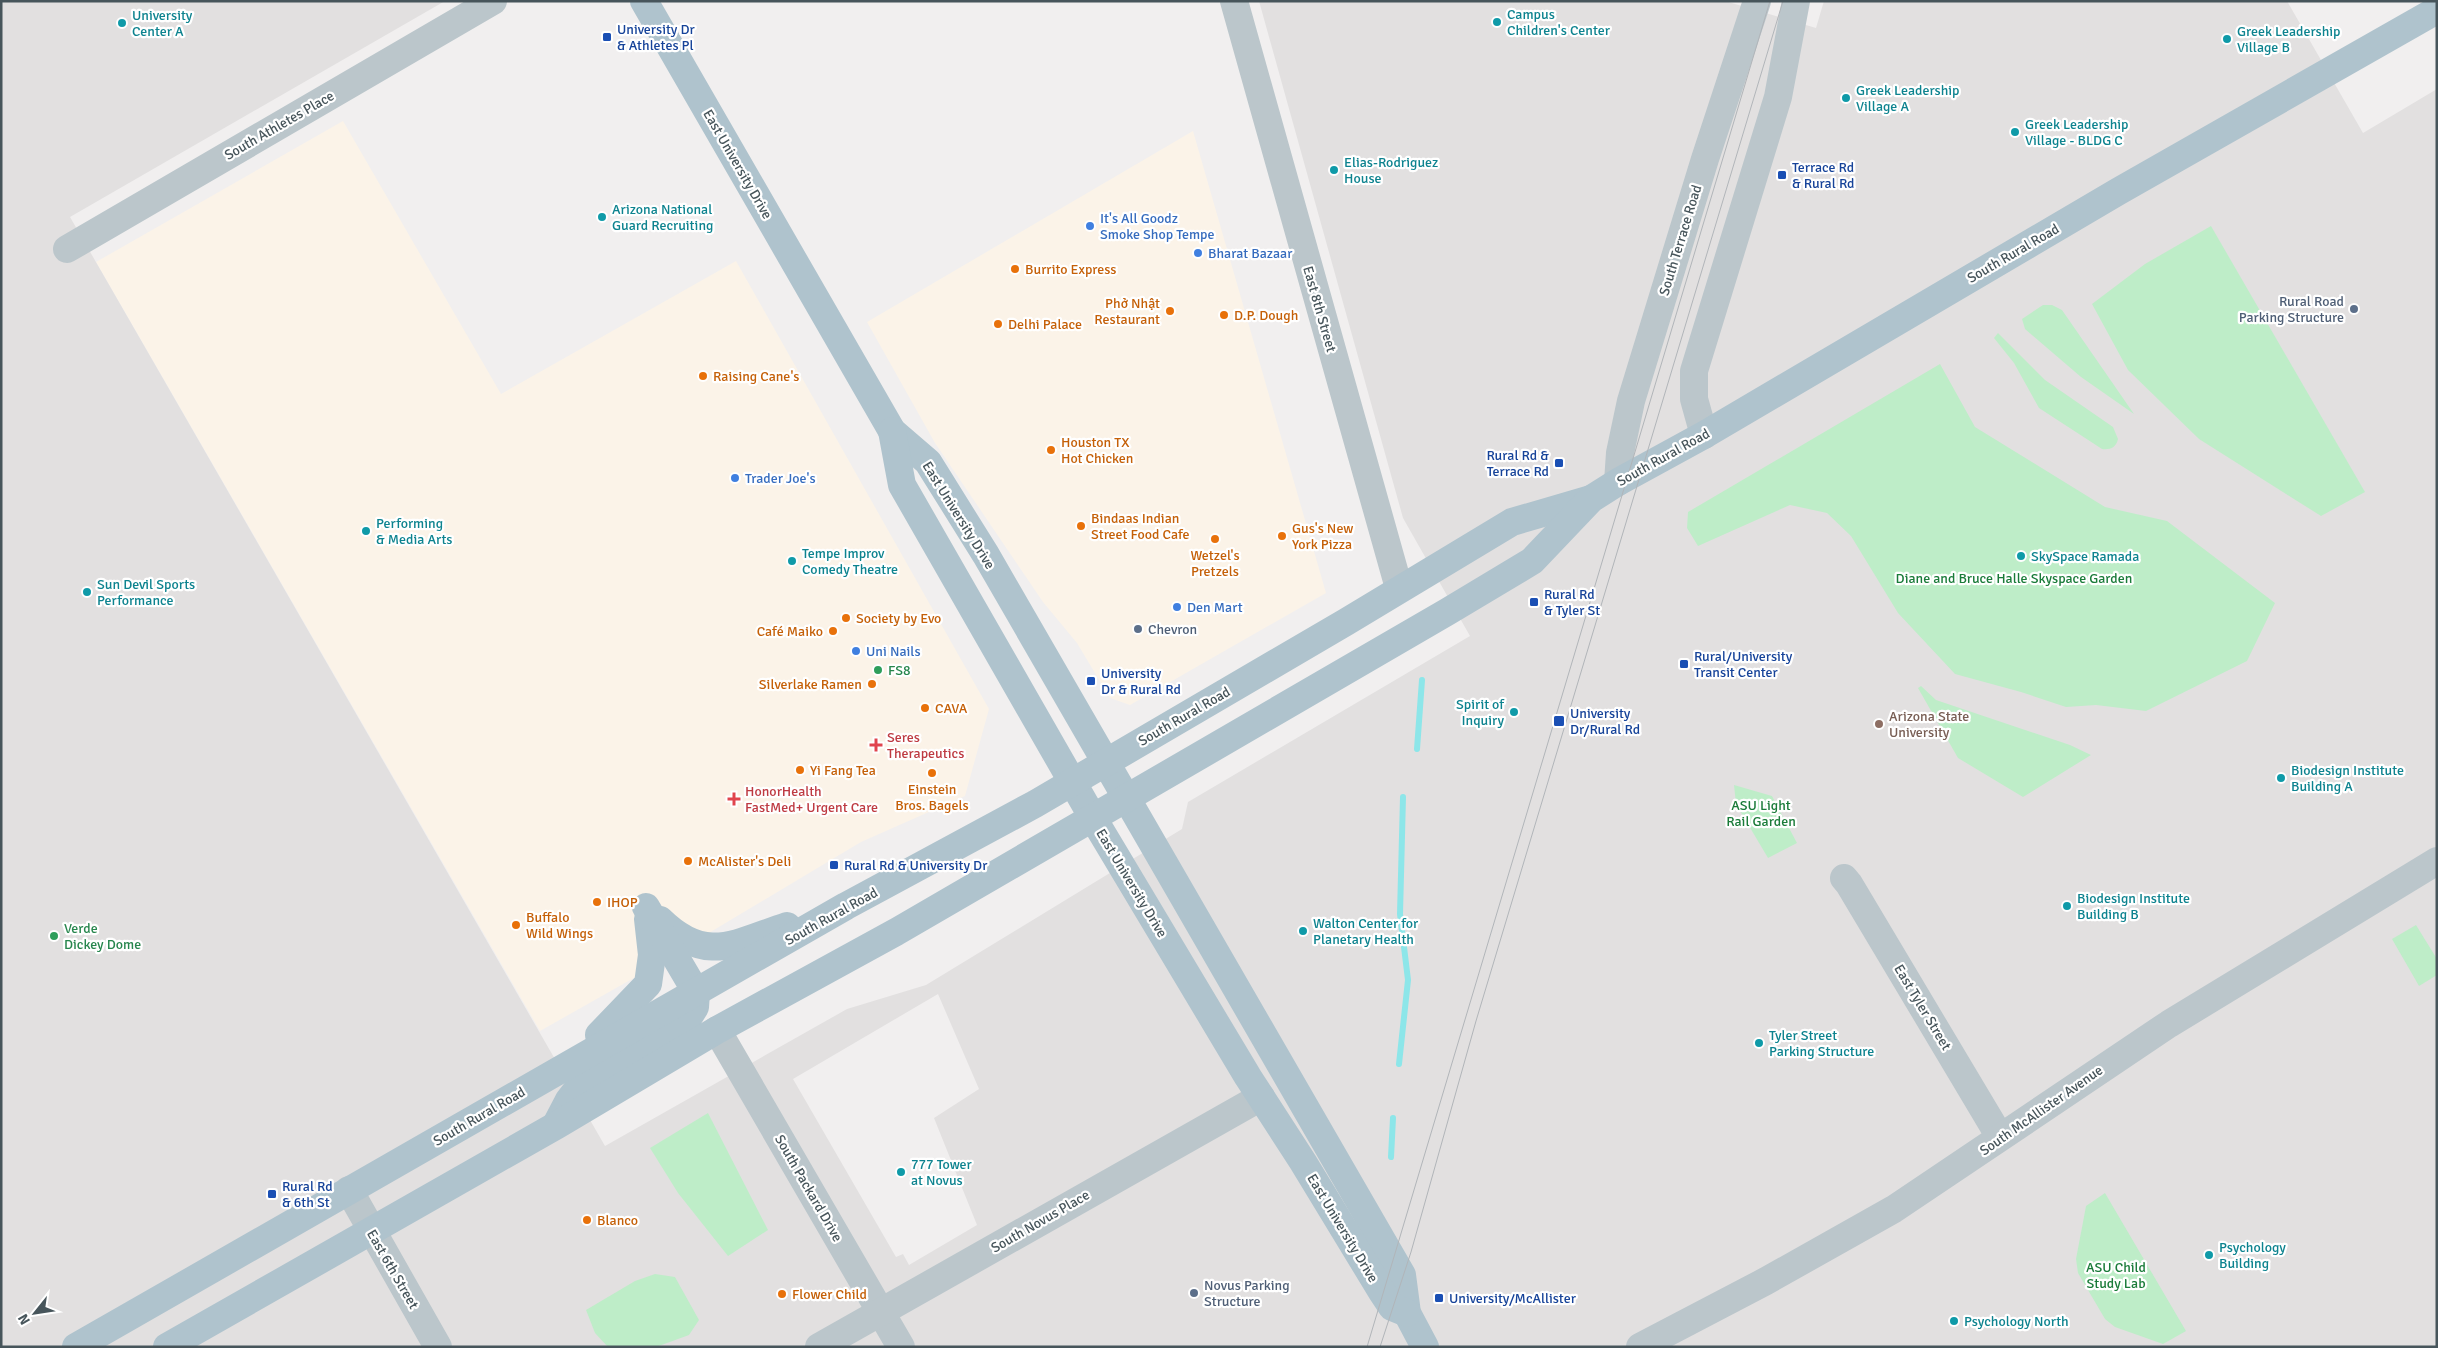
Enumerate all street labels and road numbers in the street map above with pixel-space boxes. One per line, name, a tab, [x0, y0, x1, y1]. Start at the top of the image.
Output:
street label: South Athletes Place	[221, 87, 337, 164]
street label: East University Drive	[699, 106, 776, 222]
street label: South Terrace Road	[1656, 183, 1705, 298]
street label: South Rural Road	[1964, 220, 2062, 287]
street label: East 8th Street	[1299, 264, 1340, 354]
street label: South Rural Road	[1614, 425, 1713, 490]
street label: East University Drive	[919, 458, 999, 572]
street label: South Rural Road	[1135, 683, 1233, 750]
street label: East University Drive	[1092, 826, 1171, 941]
street label: South Rural Road	[782, 884, 881, 949]
street label: East Tyler Street	[1890, 961, 1955, 1053]
street label: South McAllister Avenue	[1976, 1061, 2106, 1159]
street label: South Rural Road	[430, 1083, 528, 1150]
street label: South Packard Drive	[771, 1132, 846, 1245]
street label: East University Drive	[1303, 1171, 1382, 1286]
street label: South Novus Place	[988, 1186, 1093, 1257]
street label: East 6th Street	[363, 1227, 422, 1312]

